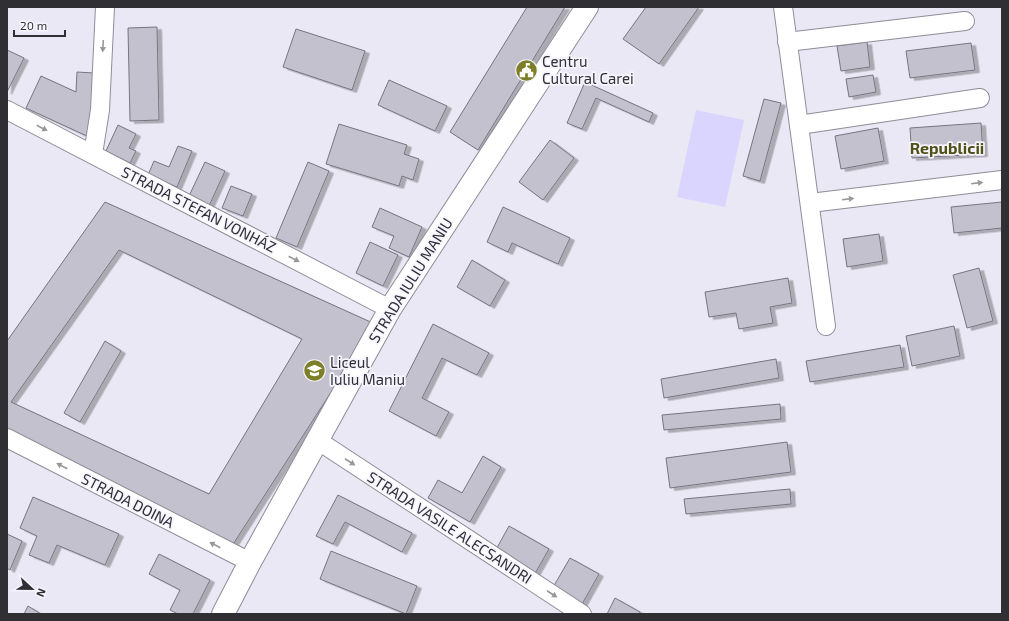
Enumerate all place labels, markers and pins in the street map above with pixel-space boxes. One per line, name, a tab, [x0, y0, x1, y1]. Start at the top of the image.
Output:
place label: Centru Cultural Carei	[542, 52, 634, 87]
public building icon: Centru Cultural Carei	[513, 57, 539, 83]
place label: Liceul Iuliu Maniu	[330, 353, 405, 388]
school or university icon: Liceul Iuliu Maniu	[301, 358, 327, 384]

